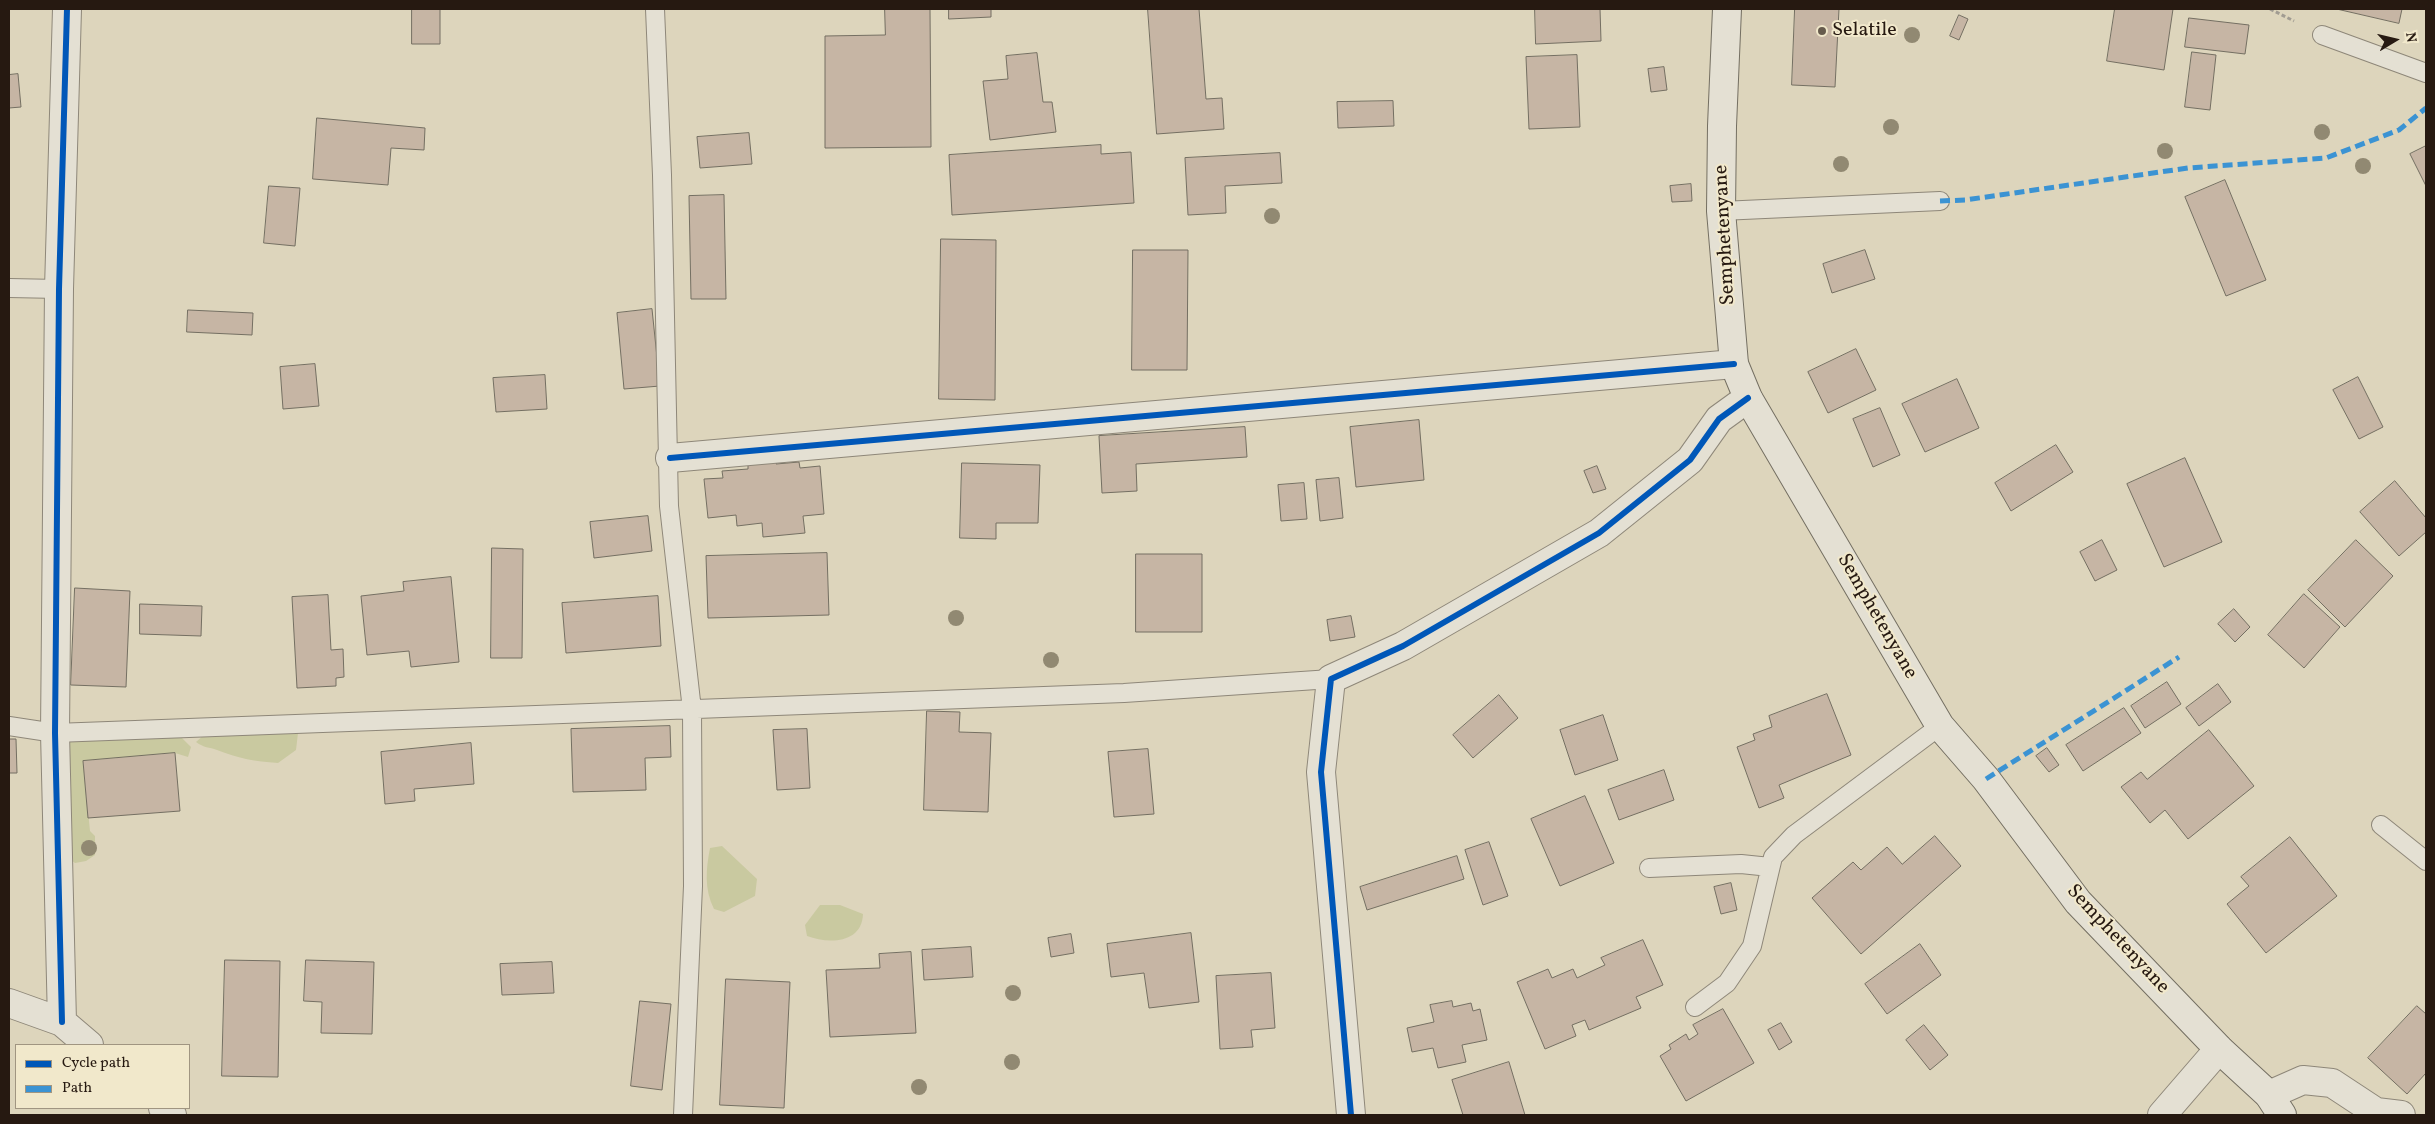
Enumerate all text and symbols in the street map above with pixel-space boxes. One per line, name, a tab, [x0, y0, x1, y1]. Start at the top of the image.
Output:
north arrow	[2370, 15, 2420, 65]
place label: Selatile	[1832, 19, 1897, 43]
marker: Selatile	[1816, 25, 1828, 37]
text: N	[2400, 31, 2420, 44]
street label: Semphetenyane	[1710, 164, 1742, 306]
street label: Semphetenyane	[1830, 550, 1922, 684]
street label: Semphetenyane	[2060, 880, 2174, 1000]
legend	[15, 1044, 190, 1109]
text: Cycle path	[62, 1053, 130, 1074]
text: Path	[62, 1078, 92, 1099]

